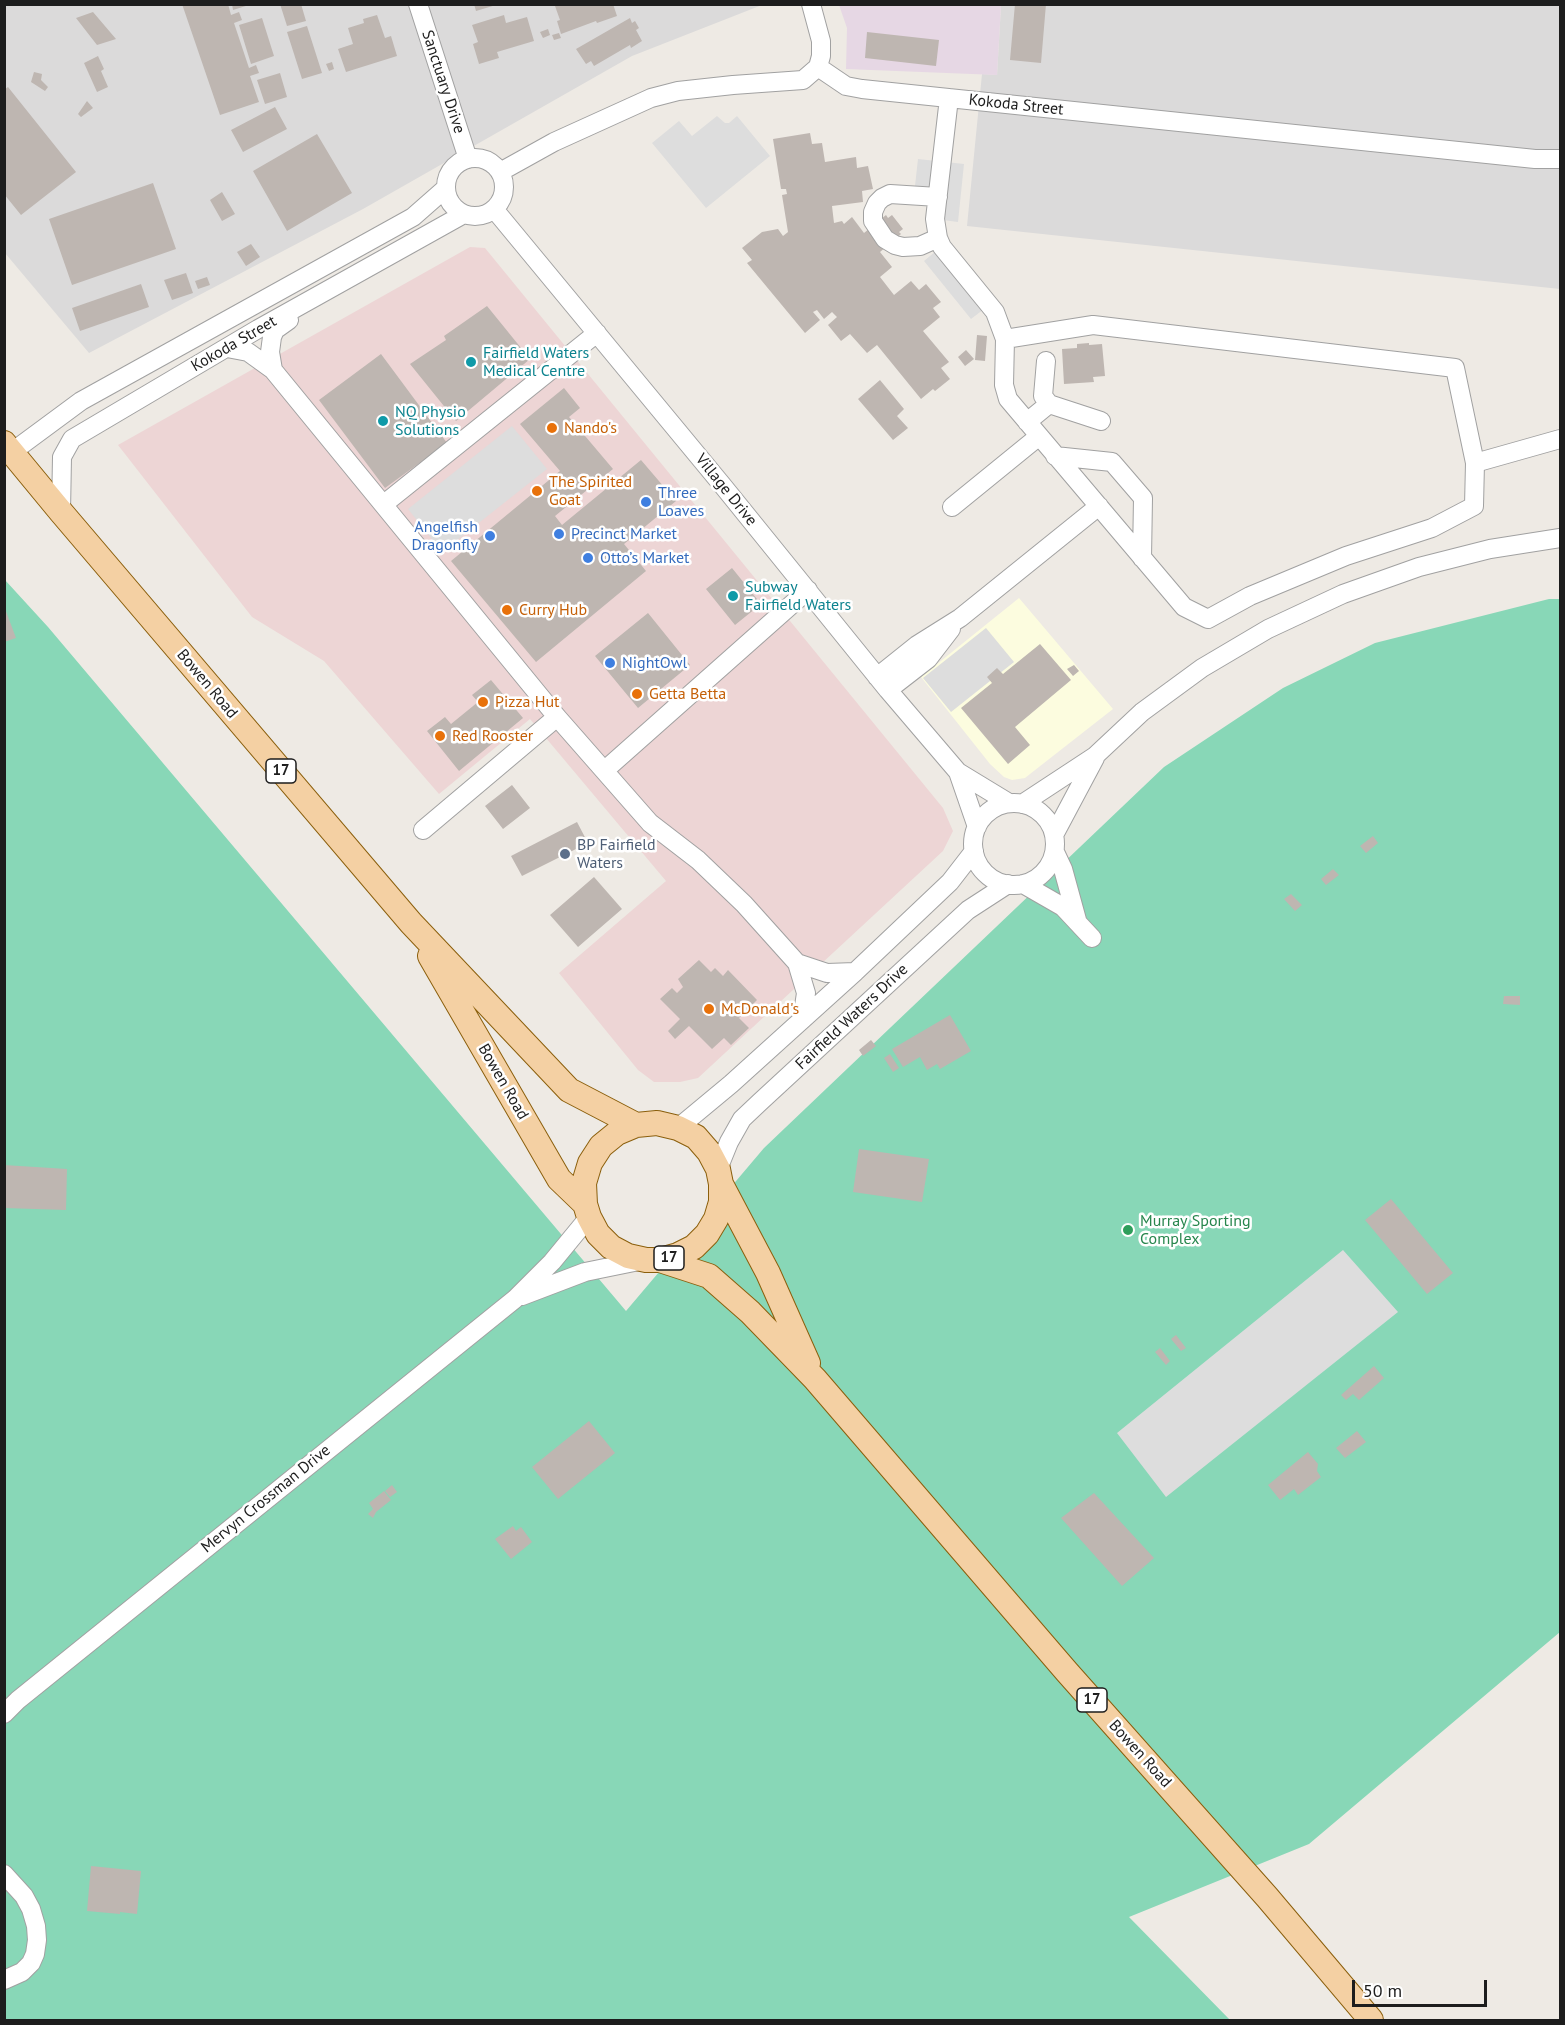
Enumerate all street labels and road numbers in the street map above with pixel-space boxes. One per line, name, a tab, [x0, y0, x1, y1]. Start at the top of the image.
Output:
street label: Sanctuary Drive	[417, 28, 469, 136]
street label: Kokoda Street	[968, 90, 1064, 120]
street label: Kokoda Street	[188, 312, 280, 376]
street label: Village Drive	[691, 450, 761, 530]
street label: Bowen Road	[173, 646, 241, 722]
road number: 17	[266, 759, 296, 783]
street label: Fairfield Waters Drive	[792, 960, 912, 1074]
street label: Bowen Road	[474, 1041, 532, 1123]
road number: 17	[654, 1246, 684, 1270]
street label: Mervyn Crossman Drive	[198, 1441, 334, 1557]
road number: 17	[1077, 1688, 1107, 1712]
street label: Bowen Road	[1105, 1716, 1175, 1792]

